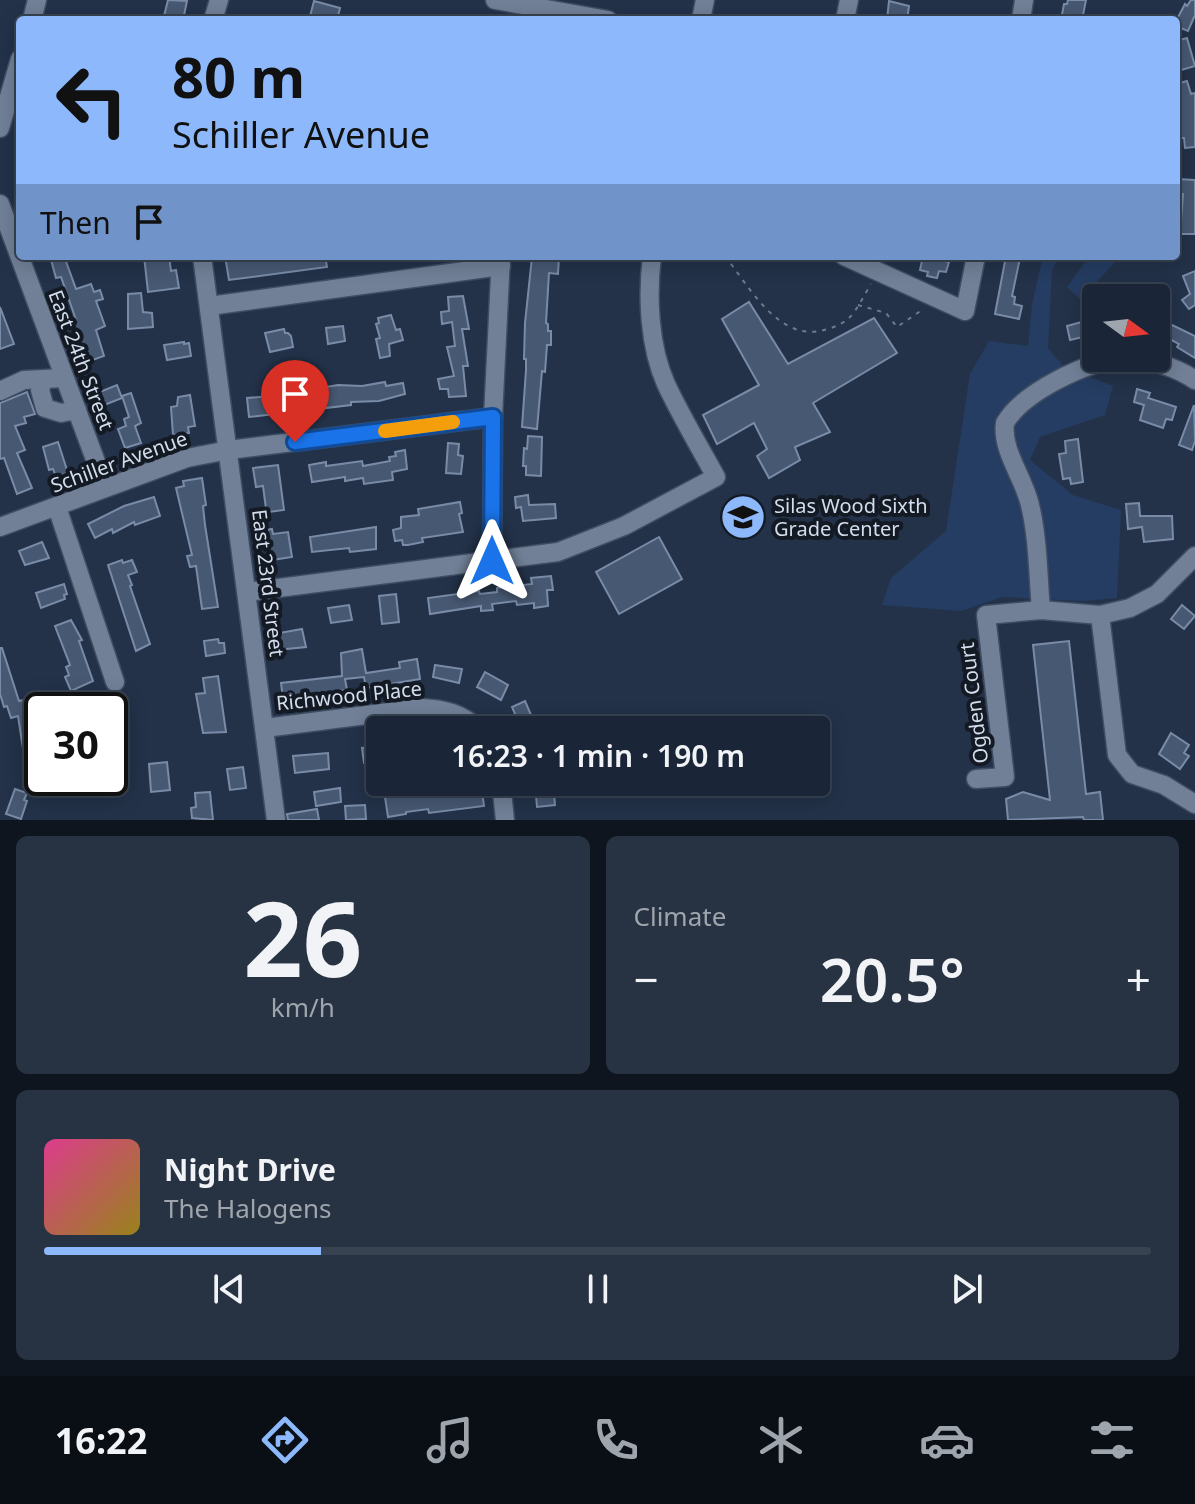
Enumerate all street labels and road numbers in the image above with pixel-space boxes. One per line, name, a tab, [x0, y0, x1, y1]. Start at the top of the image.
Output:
street label: East 24th Street	[42, 286, 121, 434]
street label: Schiller Avenue	[47, 424, 191, 499]
street label: East 23rd Street	[246, 508, 291, 658]
street label: Ogden Court	[953, 641, 994, 765]
street label: Richwood Place	[275, 674, 423, 717]

